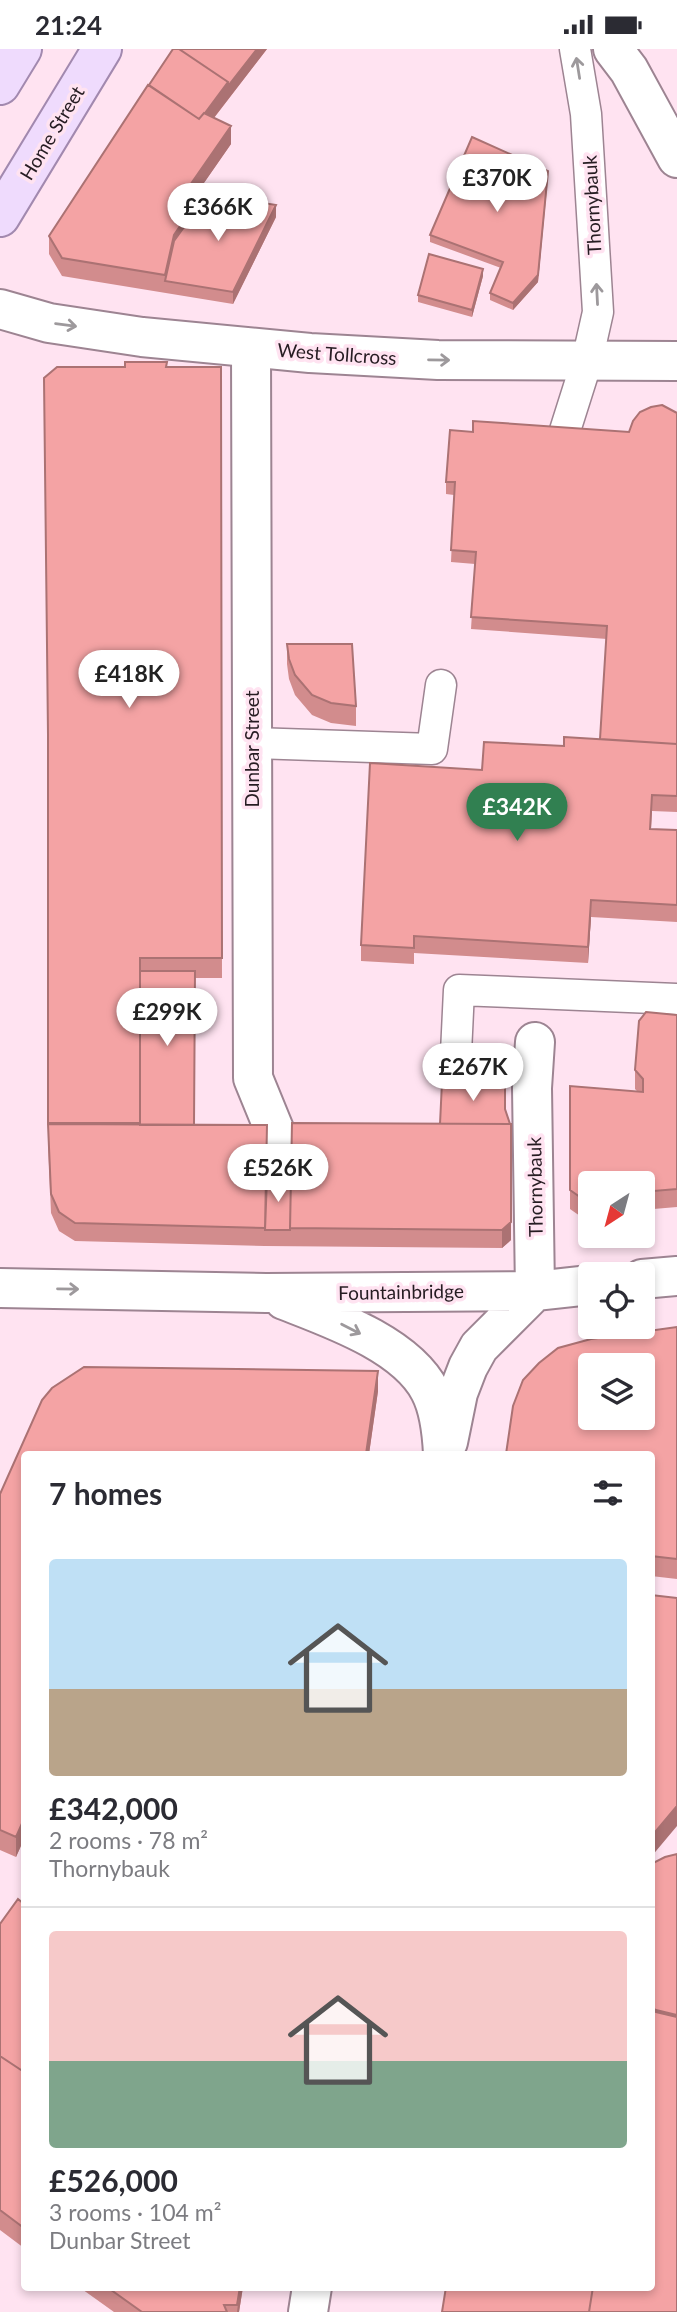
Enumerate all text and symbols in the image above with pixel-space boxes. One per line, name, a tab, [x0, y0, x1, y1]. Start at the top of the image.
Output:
text: 21:24	[35, 9, 102, 41]
one-way arrow	[571, 57, 584, 80]
street label: Home Street	[15, 81, 89, 184]
street label: Thornybauk	[577, 154, 606, 255]
pin: £370K	[448, 155, 546, 214]
text: £370K	[462, 163, 532, 191]
pin: £366K	[169, 183, 267, 243]
text: £366K	[183, 192, 253, 220]
one-way arrow	[590, 283, 603, 306]
one-way arrow	[54, 319, 77, 332]
street label: West Tollcross	[277, 338, 397, 369]
one-way arrow	[427, 353, 450, 366]
pin: £418K	[80, 651, 178, 710]
text: £418K	[94, 659, 164, 687]
street label: Dunbar Street	[240, 690, 263, 807]
pin: £342K	[468, 783, 566, 843]
text: £342K	[482, 792, 552, 820]
pin: £299K	[118, 989, 216, 1048]
text: £299K	[132, 997, 202, 1025]
pin: £267K	[424, 1044, 522, 1103]
text: £267K	[438, 1052, 508, 1080]
street label: Thornybauk	[522, 1137, 547, 1237]
pin: £526K	[229, 1145, 327, 1204]
text: £526K	[243, 1153, 313, 1181]
north arrow	[578, 1171, 654, 1248]
map controls	[578, 1171, 655, 1430]
button: locate	[578, 1262, 655, 1339]
street label: Fountainbridge	[338, 1279, 464, 1304]
one-way arrow	[56, 1282, 79, 1296]
one-way arrow	[340, 1323, 361, 1337]
button: layers	[578, 1353, 655, 1430]
icon: filters	[589, 1474, 627, 1512]
text: 7 homes	[49, 1475, 162, 1511]
icon: home	[275, 1605, 401, 1731]
text: £342,000	[49, 1790, 178, 1826]
text: 2 rooms · 78 m²	[49, 1826, 208, 1854]
text: Thornybauk	[49, 1854, 170, 1882]
icon: home	[275, 1977, 401, 2103]
text: £526,000	[49, 2162, 178, 2198]
text: 3 rooms · 104 m²	[49, 2198, 221, 2226]
text: Dunbar Street	[49, 2226, 191, 2254]

